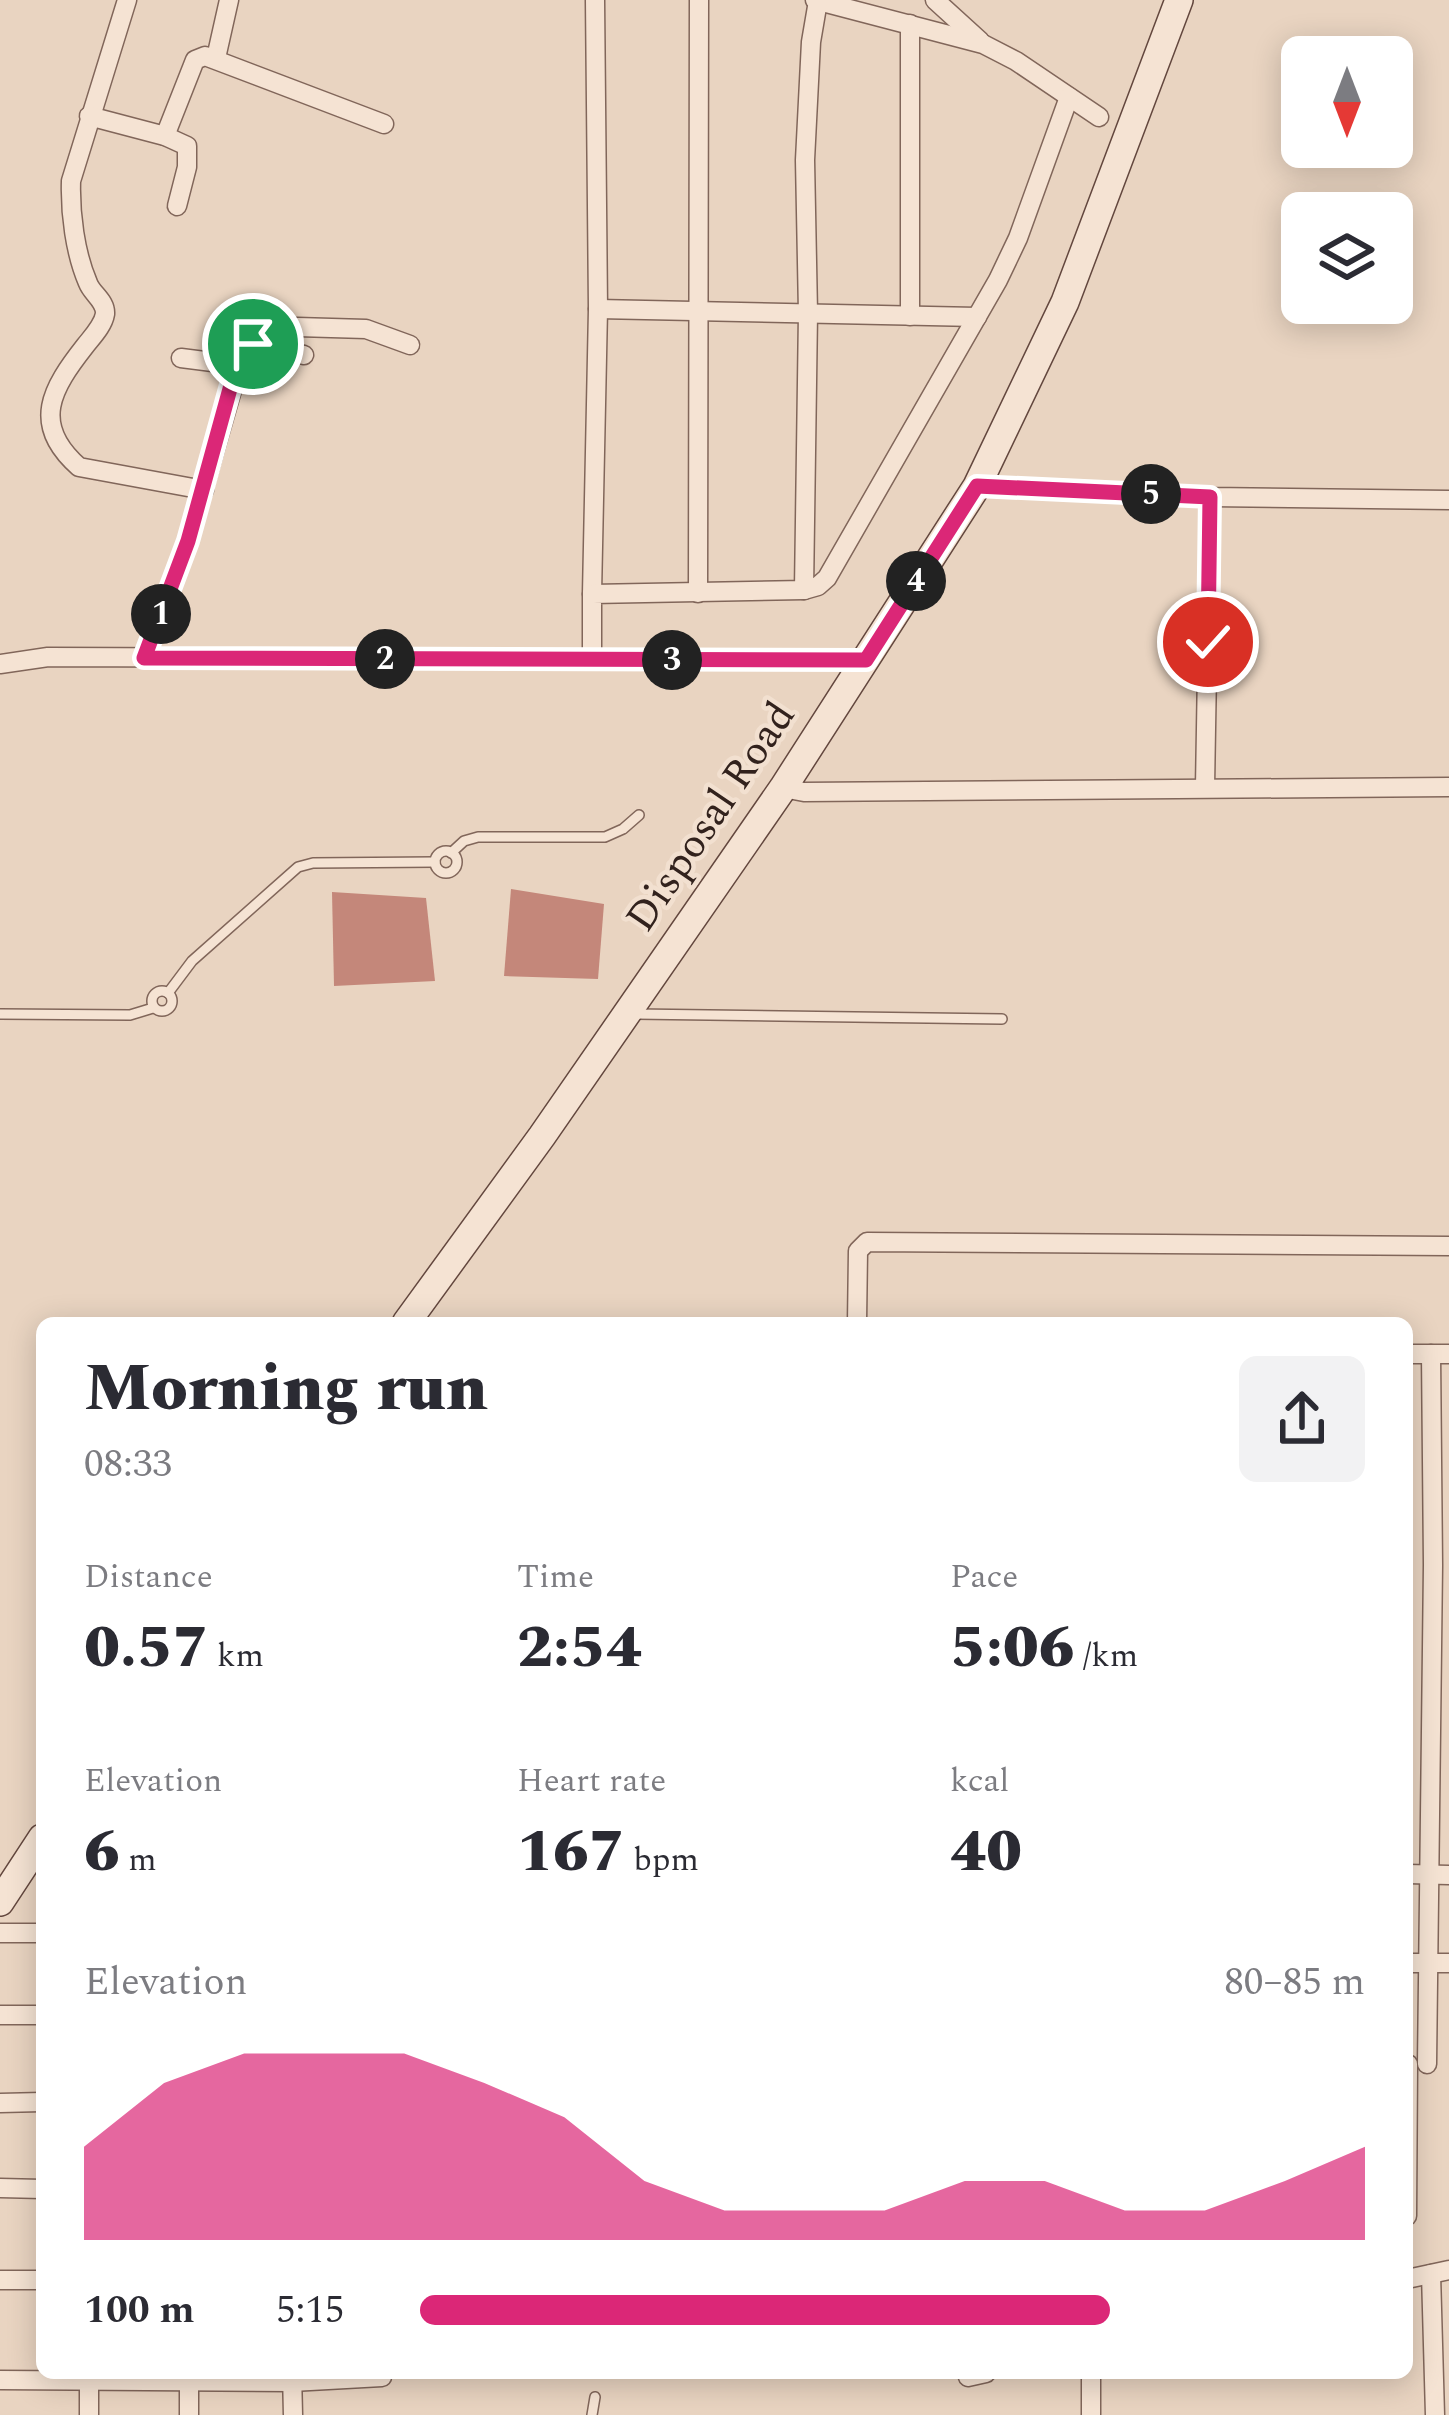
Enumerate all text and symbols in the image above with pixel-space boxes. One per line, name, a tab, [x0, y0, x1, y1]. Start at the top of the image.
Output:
north arrow	[1281, 36, 1413, 168]
map controls	[1281, 36, 1413, 324]
button: layers	[1281, 192, 1413, 324]
pin	[202, 293, 304, 395]
icon: arrive	[220, 311, 286, 377]
pin: 5	[1121, 464, 1181, 524]
text: 5	[1142, 469, 1160, 519]
pin: 4	[886, 551, 946, 611]
text: 4	[907, 556, 925, 606]
pin: 1	[131, 584, 191, 644]
text: 1	[152, 589, 170, 639]
pin	[1157, 591, 1259, 693]
icon: check	[1175, 609, 1241, 675]
pin: 2	[355, 629, 415, 689]
pin: 3	[642, 630, 702, 690]
text: 2	[376, 634, 394, 684]
text: 3	[663, 635, 681, 685]
street label: Disposal Road	[610, 689, 812, 945]
text: Morning run	[84, 1339, 488, 1440]
button: share	[1239, 1356, 1365, 1482]
text: 08:33	[84, 1435, 172, 1494]
text: Distance	[84, 1552, 213, 1602]
text: Time	[517, 1552, 594, 1602]
text: Pace	[950, 1552, 1018, 1602]
text: 0.57	[84, 1602, 209, 1694]
text: 2:54	[517, 1602, 642, 1694]
text: 5:06	[950, 1602, 1075, 1694]
text: km	[209, 1631, 264, 1681]
text: /km	[1075, 1631, 1138, 1681]
text: Elevation	[84, 1756, 222, 1806]
text: Heart rate	[517, 1756, 666, 1806]
text: kcal	[950, 1756, 1009, 1806]
text: 6	[84, 1806, 120, 1898]
text: 167	[517, 1806, 625, 1898]
text: 40	[950, 1806, 1022, 1898]
text: m	[120, 1835, 157, 1885]
text: bpm	[625, 1835, 699, 1885]
text: Elevation	[84, 1953, 247, 2012]
text: 80–85 m	[1224, 1953, 1365, 2012]
text: 100 m	[84, 2281, 195, 2340]
text: 5:15	[276, 2281, 344, 2340]

